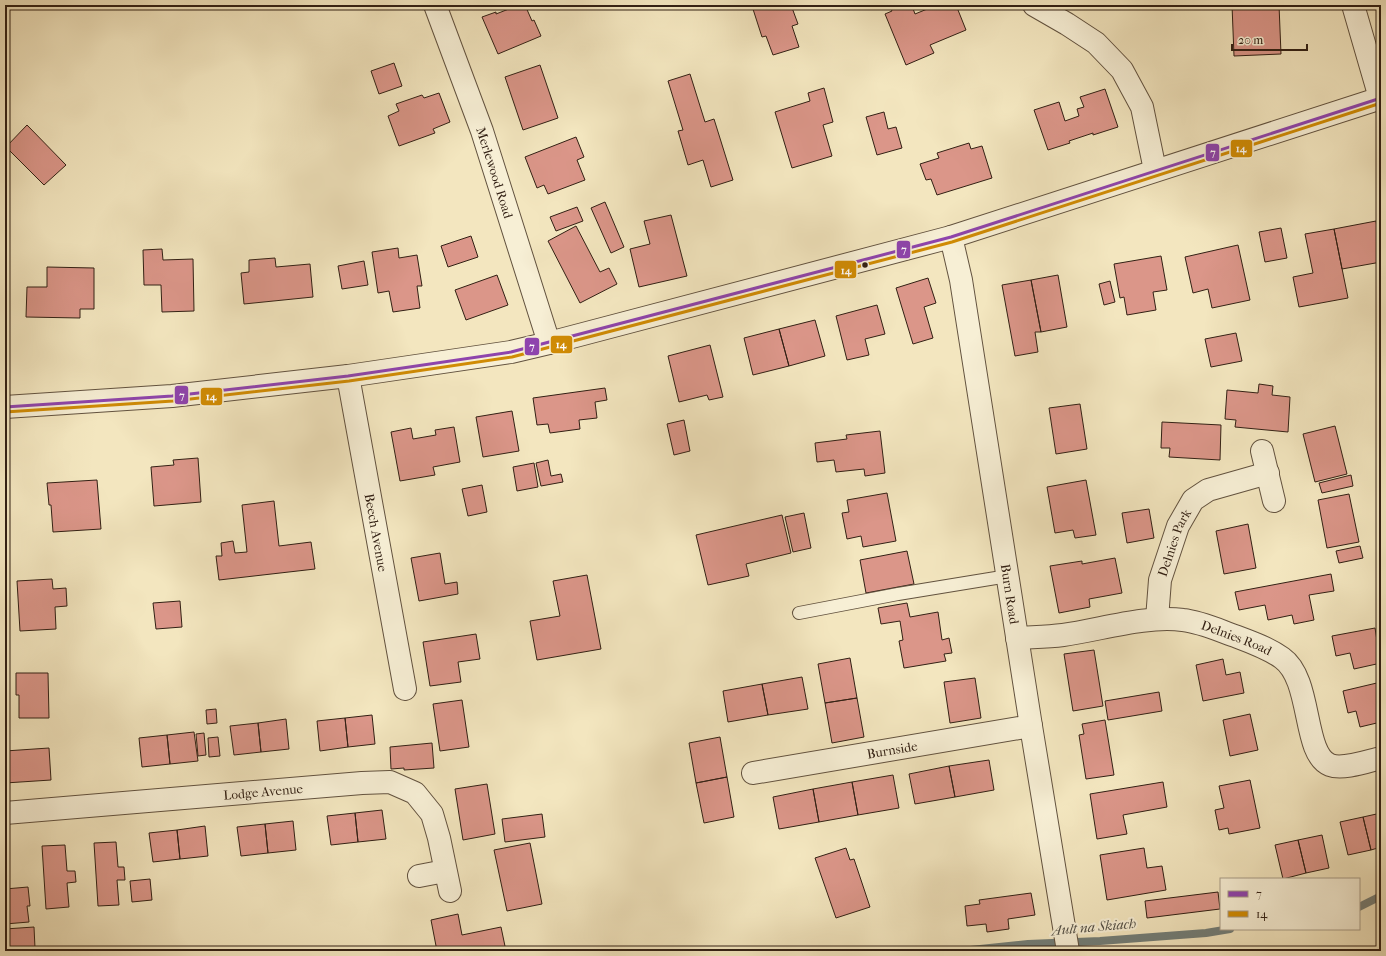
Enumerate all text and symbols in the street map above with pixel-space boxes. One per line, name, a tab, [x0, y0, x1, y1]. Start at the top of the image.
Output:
scale bar	[1232, 26, 1307, 52]
text: 20 m	[1238, 33, 1263, 47]
street label: Merlewood Road	[474, 125, 517, 221]
line badge: 14	[1230, 139, 1253, 158]
text: 14	[1236, 142, 1247, 155]
line badge: 7	[1205, 143, 1220, 162]
text: 7	[1209, 146, 1216, 159]
line badge: 7	[896, 240, 911, 259]
text: 7	[900, 243, 907, 256]
line badge: 14	[834, 260, 857, 279]
unlabelled marker	[860, 260, 870, 270]
text: 14	[841, 264, 852, 277]
line badge: 14	[550, 335, 573, 354]
line badge: 7	[524, 337, 540, 356]
text: 14	[556, 338, 567, 351]
text: 7	[528, 340, 535, 353]
line badge: 7	[174, 385, 189, 405]
line badge: 14	[200, 387, 223, 406]
text: 7	[178, 389, 185, 402]
text: 14	[206, 390, 217, 403]
street label: Beech Avenue	[362, 492, 391, 573]
street label: Delnies Park	[1154, 506, 1194, 578]
street label: Burn Road	[998, 563, 1023, 626]
street label: Delnies Road	[1200, 617, 1275, 658]
street label: Burnside	[866, 738, 919, 761]
street label: Lodge Avenue	[223, 780, 304, 802]
legend	[1220, 878, 1360, 930]
text: 7	[1256, 887, 1262, 901]
text: 14	[1256, 907, 1268, 921]
water label: Ault na Skiach	[1049, 915, 1137, 939]

